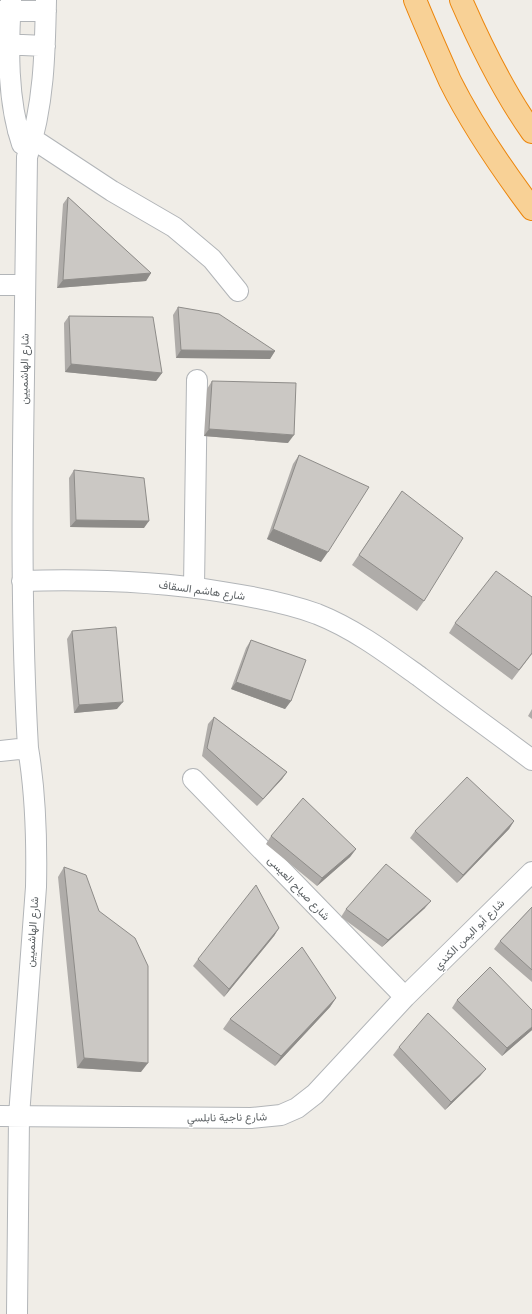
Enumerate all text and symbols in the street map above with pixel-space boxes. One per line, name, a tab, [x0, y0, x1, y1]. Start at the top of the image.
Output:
street label: شارع الهاشميين	[15, 333, 33, 405]
street label: شارع هاشم السقاف	[158, 576, 247, 604]
street label: شارع صياح العيسى	[264, 852, 334, 924]
street label: شارع أبو اليمن الكندي	[430, 895, 510, 974]
street label: شارع الهاشميين	[22, 896, 42, 968]
street label: شارع ناجية نابلسي	[187, 1108, 268, 1128]

